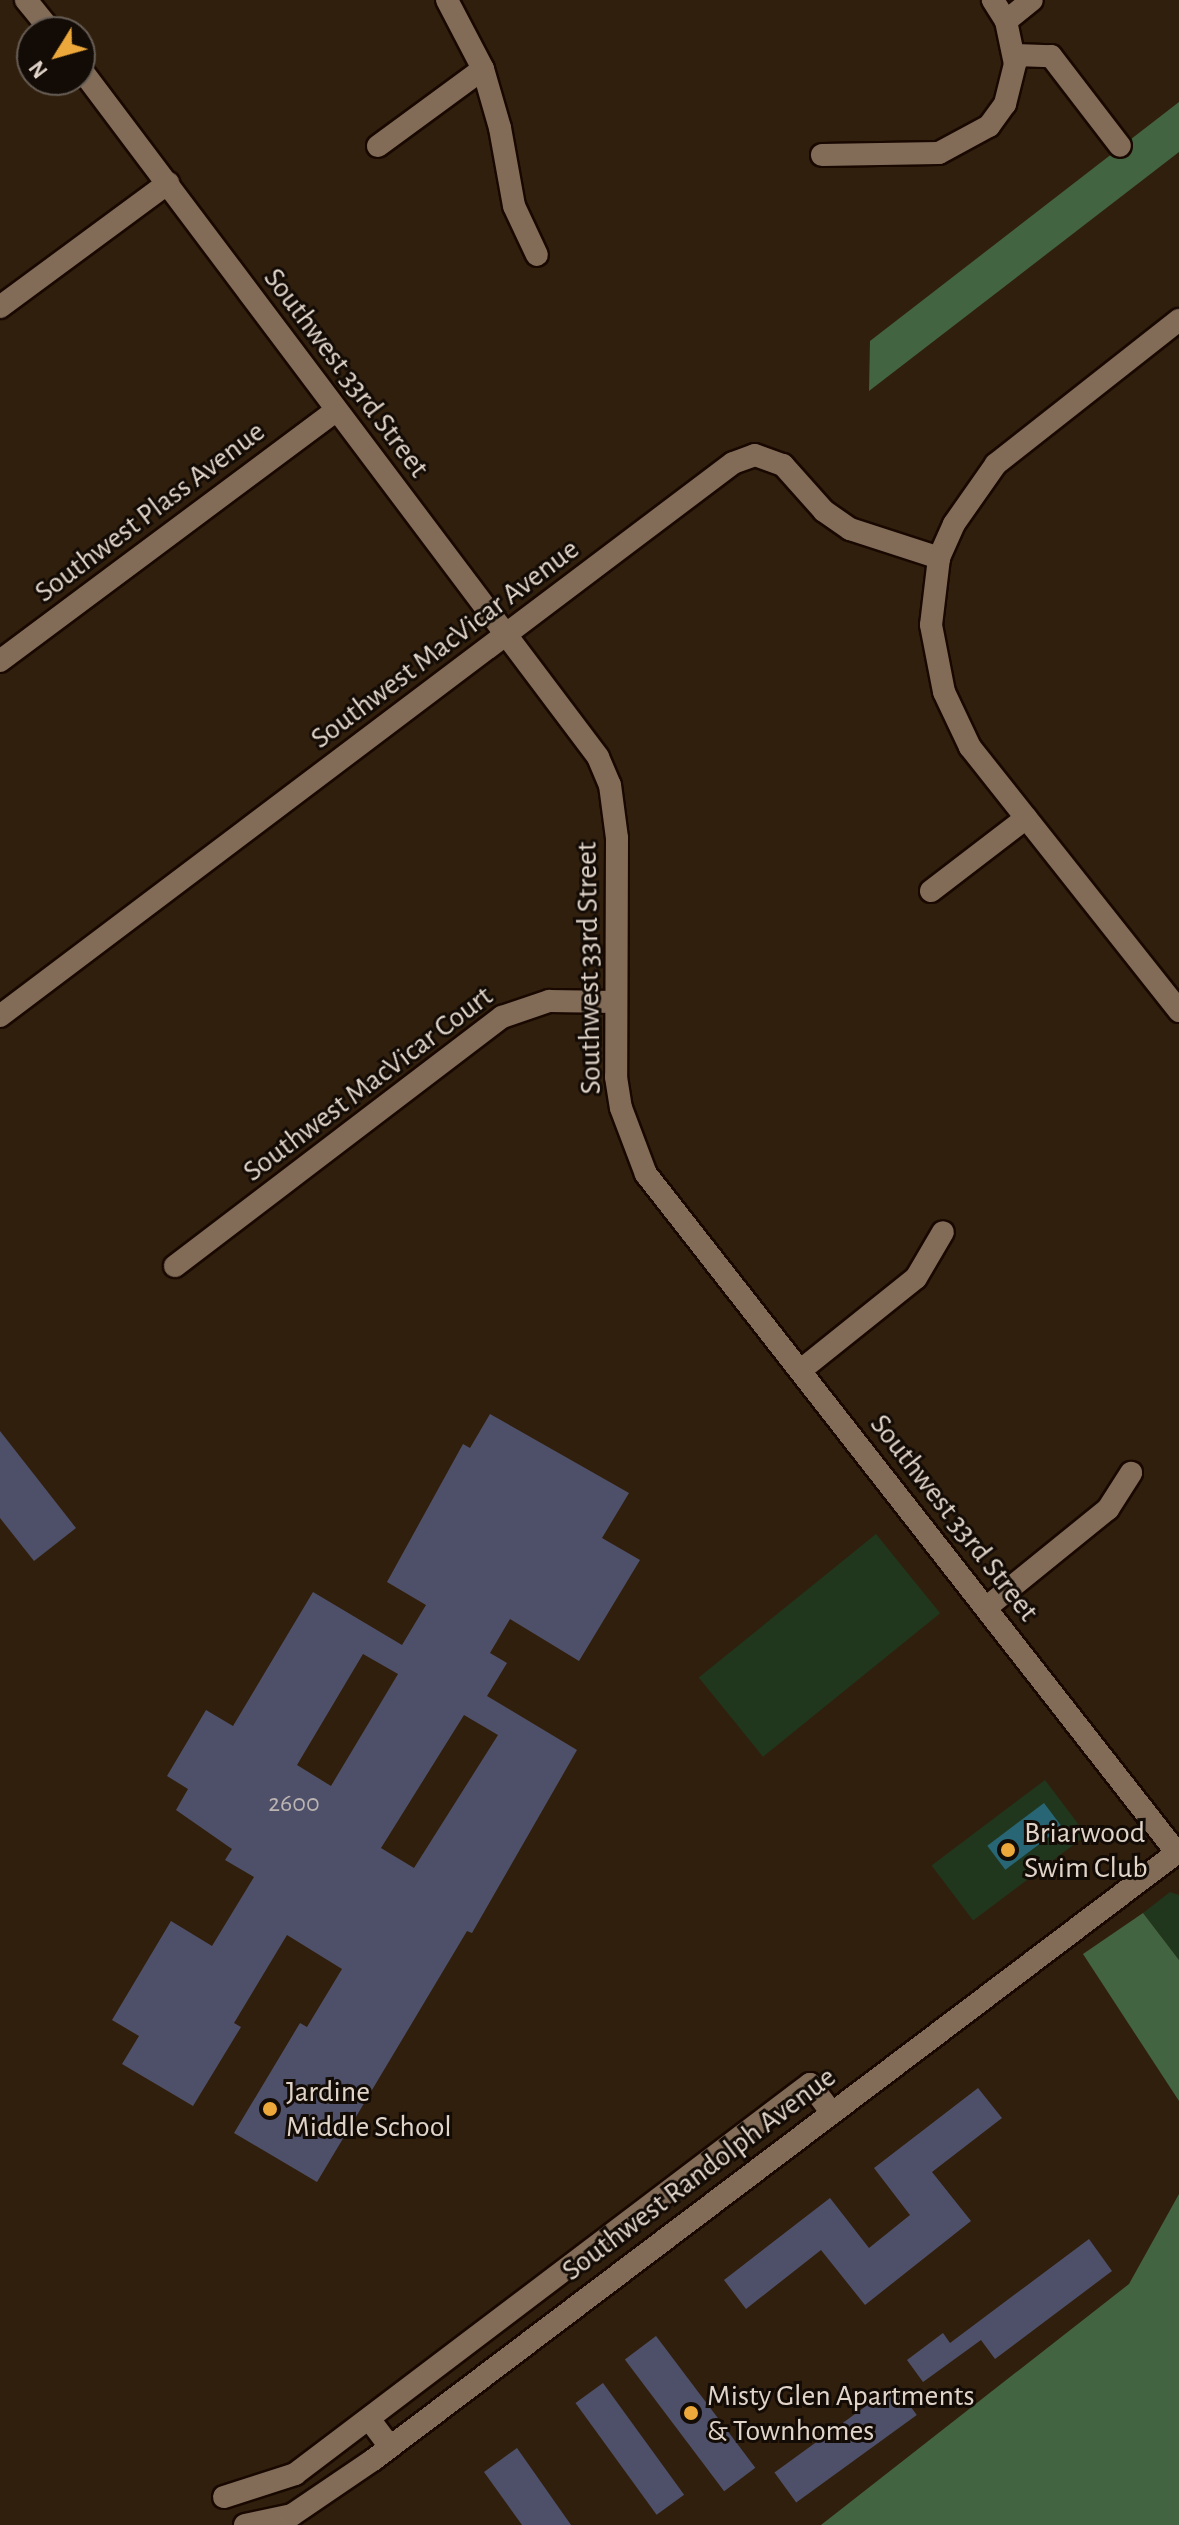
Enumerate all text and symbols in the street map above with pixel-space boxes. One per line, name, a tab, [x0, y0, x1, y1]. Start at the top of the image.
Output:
north arrow	[16, 16, 96, 96]
text: N	[25, 57, 52, 82]
street label: Southwest 33rd Street	[256, 261, 436, 485]
street label: Southwest Plass Avenue	[28, 414, 272, 610]
street label: Southwest MacVicar Avenue	[304, 531, 586, 757]
street label: Southwest 33rd Street	[569, 841, 609, 1095]
street label: Southwest MacVicar Court	[236, 978, 500, 1190]
street label: Southwest 33rd Street	[862, 1407, 1046, 1629]
house number: 2600	[268, 1788, 320, 1820]
place label: Briarwood Swim Club	[1024, 1815, 1148, 1886]
marker: Briarwood Swim Club	[999, 1841, 1017, 1859]
street label: Southwest Randolph Avenue	[555, 2059, 843, 2289]
place label: Jardine Middle School	[286, 2074, 452, 2144]
marker: Jardine Middle School	[261, 2100, 279, 2118]
place label: Misty Glen Apartments & Townhomes	[707, 2378, 975, 2448]
marker: Misty Glen Apartments & Townhomes	[682, 2404, 700, 2422]

